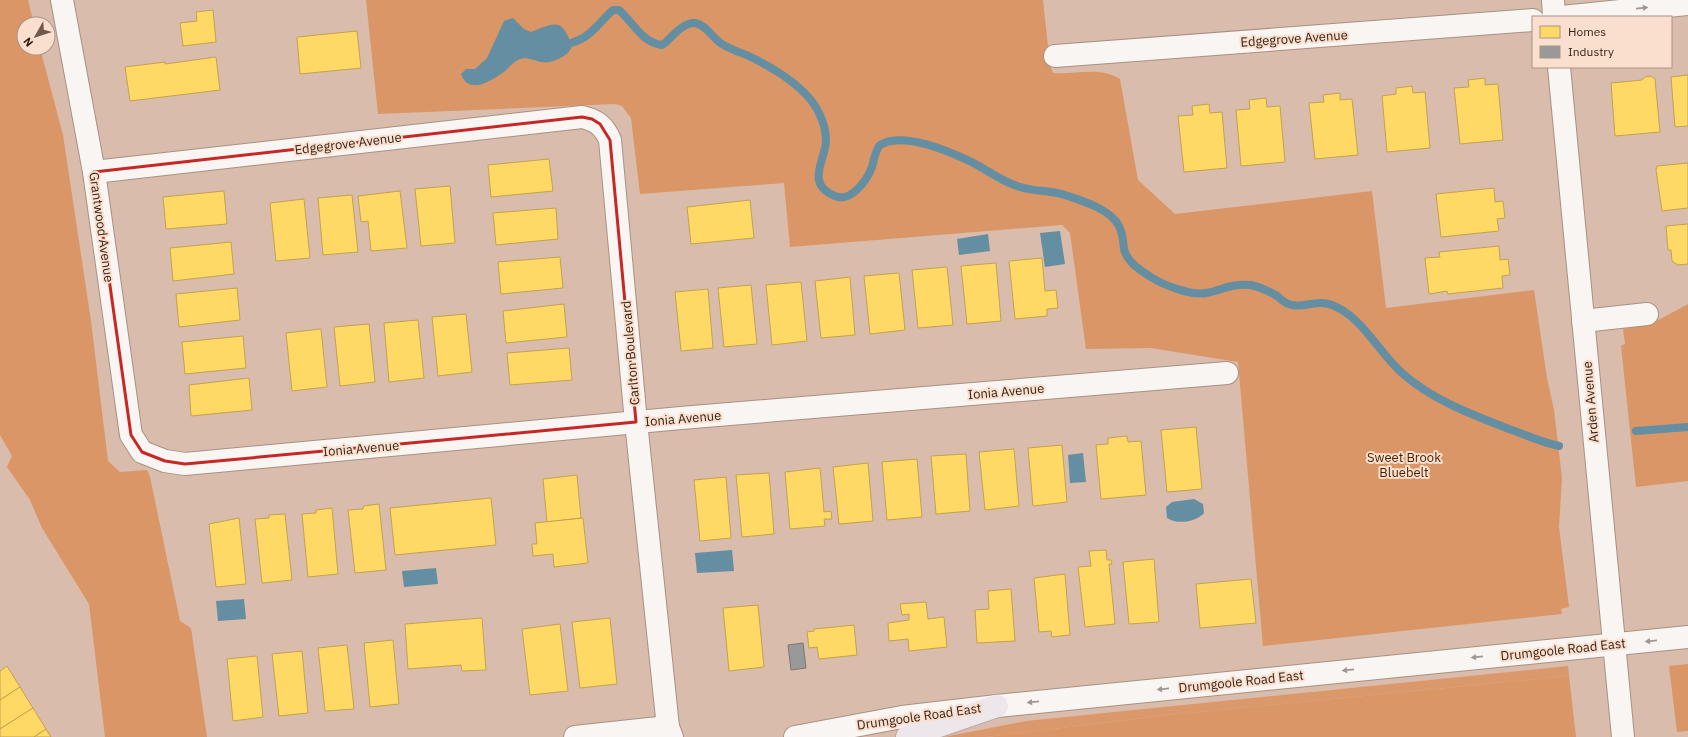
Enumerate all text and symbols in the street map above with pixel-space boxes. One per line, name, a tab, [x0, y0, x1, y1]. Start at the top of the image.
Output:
one-way arrow	[1636, 5, 1648, 12]
north arrow	[16, 16, 56, 56]
legend	[1532, 16, 1672, 68]
text: Homes	[1568, 24, 1606, 39]
street label: Edgegrove Avenue	[1240, 26, 1348, 51]
text: N	[20, 35, 36, 50]
text: Industry	[1568, 44, 1614, 59]
street label: Edgegrove Avenue	[294, 129, 402, 158]
street label: Grantwood Avenue	[85, 171, 118, 283]
street label: Carlton Boulevard	[617, 300, 644, 406]
street label: Arden Avenue	[1578, 361, 1603, 443]
street label: Ionia Avenue	[967, 380, 1045, 403]
street label: Ionia Avenue	[644, 407, 722, 430]
street label: Ionia Avenue	[322, 437, 400, 460]
park label: Sweet Brook Bluebelt	[1367, 449, 1441, 481]
street label: Drumgoole Road East	[1500, 634, 1626, 665]
one-way arrow	[1645, 637, 1657, 644]
one-way arrow	[1471, 654, 1483, 661]
street label: Drumgoole Road East	[1178, 666, 1304, 697]
one-way arrow	[1342, 667, 1354, 674]
one-way arrow	[1157, 685, 1169, 692]
street label: Drumgoole Road East	[856, 699, 982, 734]
one-way arrow	[1027, 699, 1039, 705]

